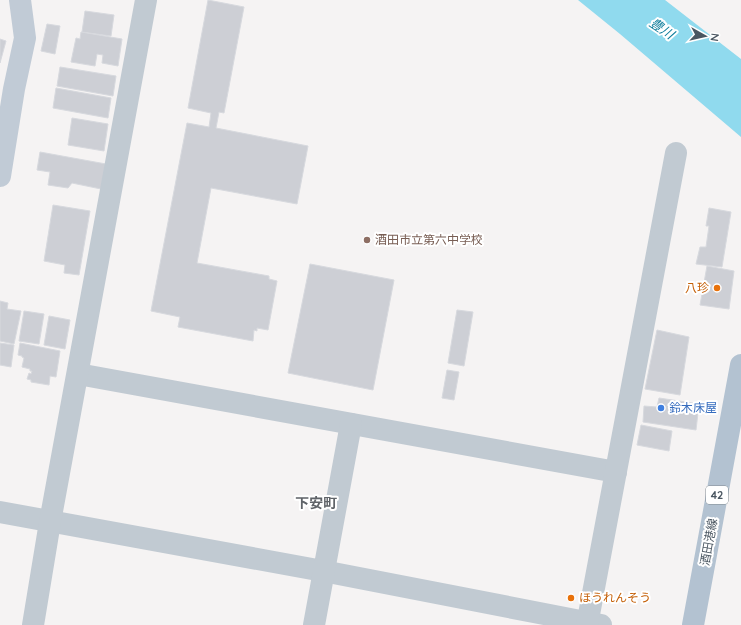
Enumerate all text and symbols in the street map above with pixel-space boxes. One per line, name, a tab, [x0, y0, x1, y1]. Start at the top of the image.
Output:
water label: 豊川	[647, 14, 679, 43]
north arrow	[685, 16, 725, 56]
text: N	[707, 32, 722, 42]
place label: 酒田市立第六中学校	[375, 232, 483, 247]
marker: 酒田市立第六中学校	[362, 235, 372, 245]
place label: 八珍	[685, 280, 709, 295]
marker: 八珍	[712, 283, 722, 293]
place label: 鈴木床屋	[669, 400, 717, 415]
marker: 鈴木床屋	[656, 403, 666, 413]
road number: 42	[706, 486, 728, 504]
district label: 下安町	[295, 494, 337, 512]
street label: 酒田港線	[697, 517, 720, 567]
place label: ほうれんそう	[579, 590, 651, 605]
marker: ほうれんそう	[566, 593, 576, 603]

